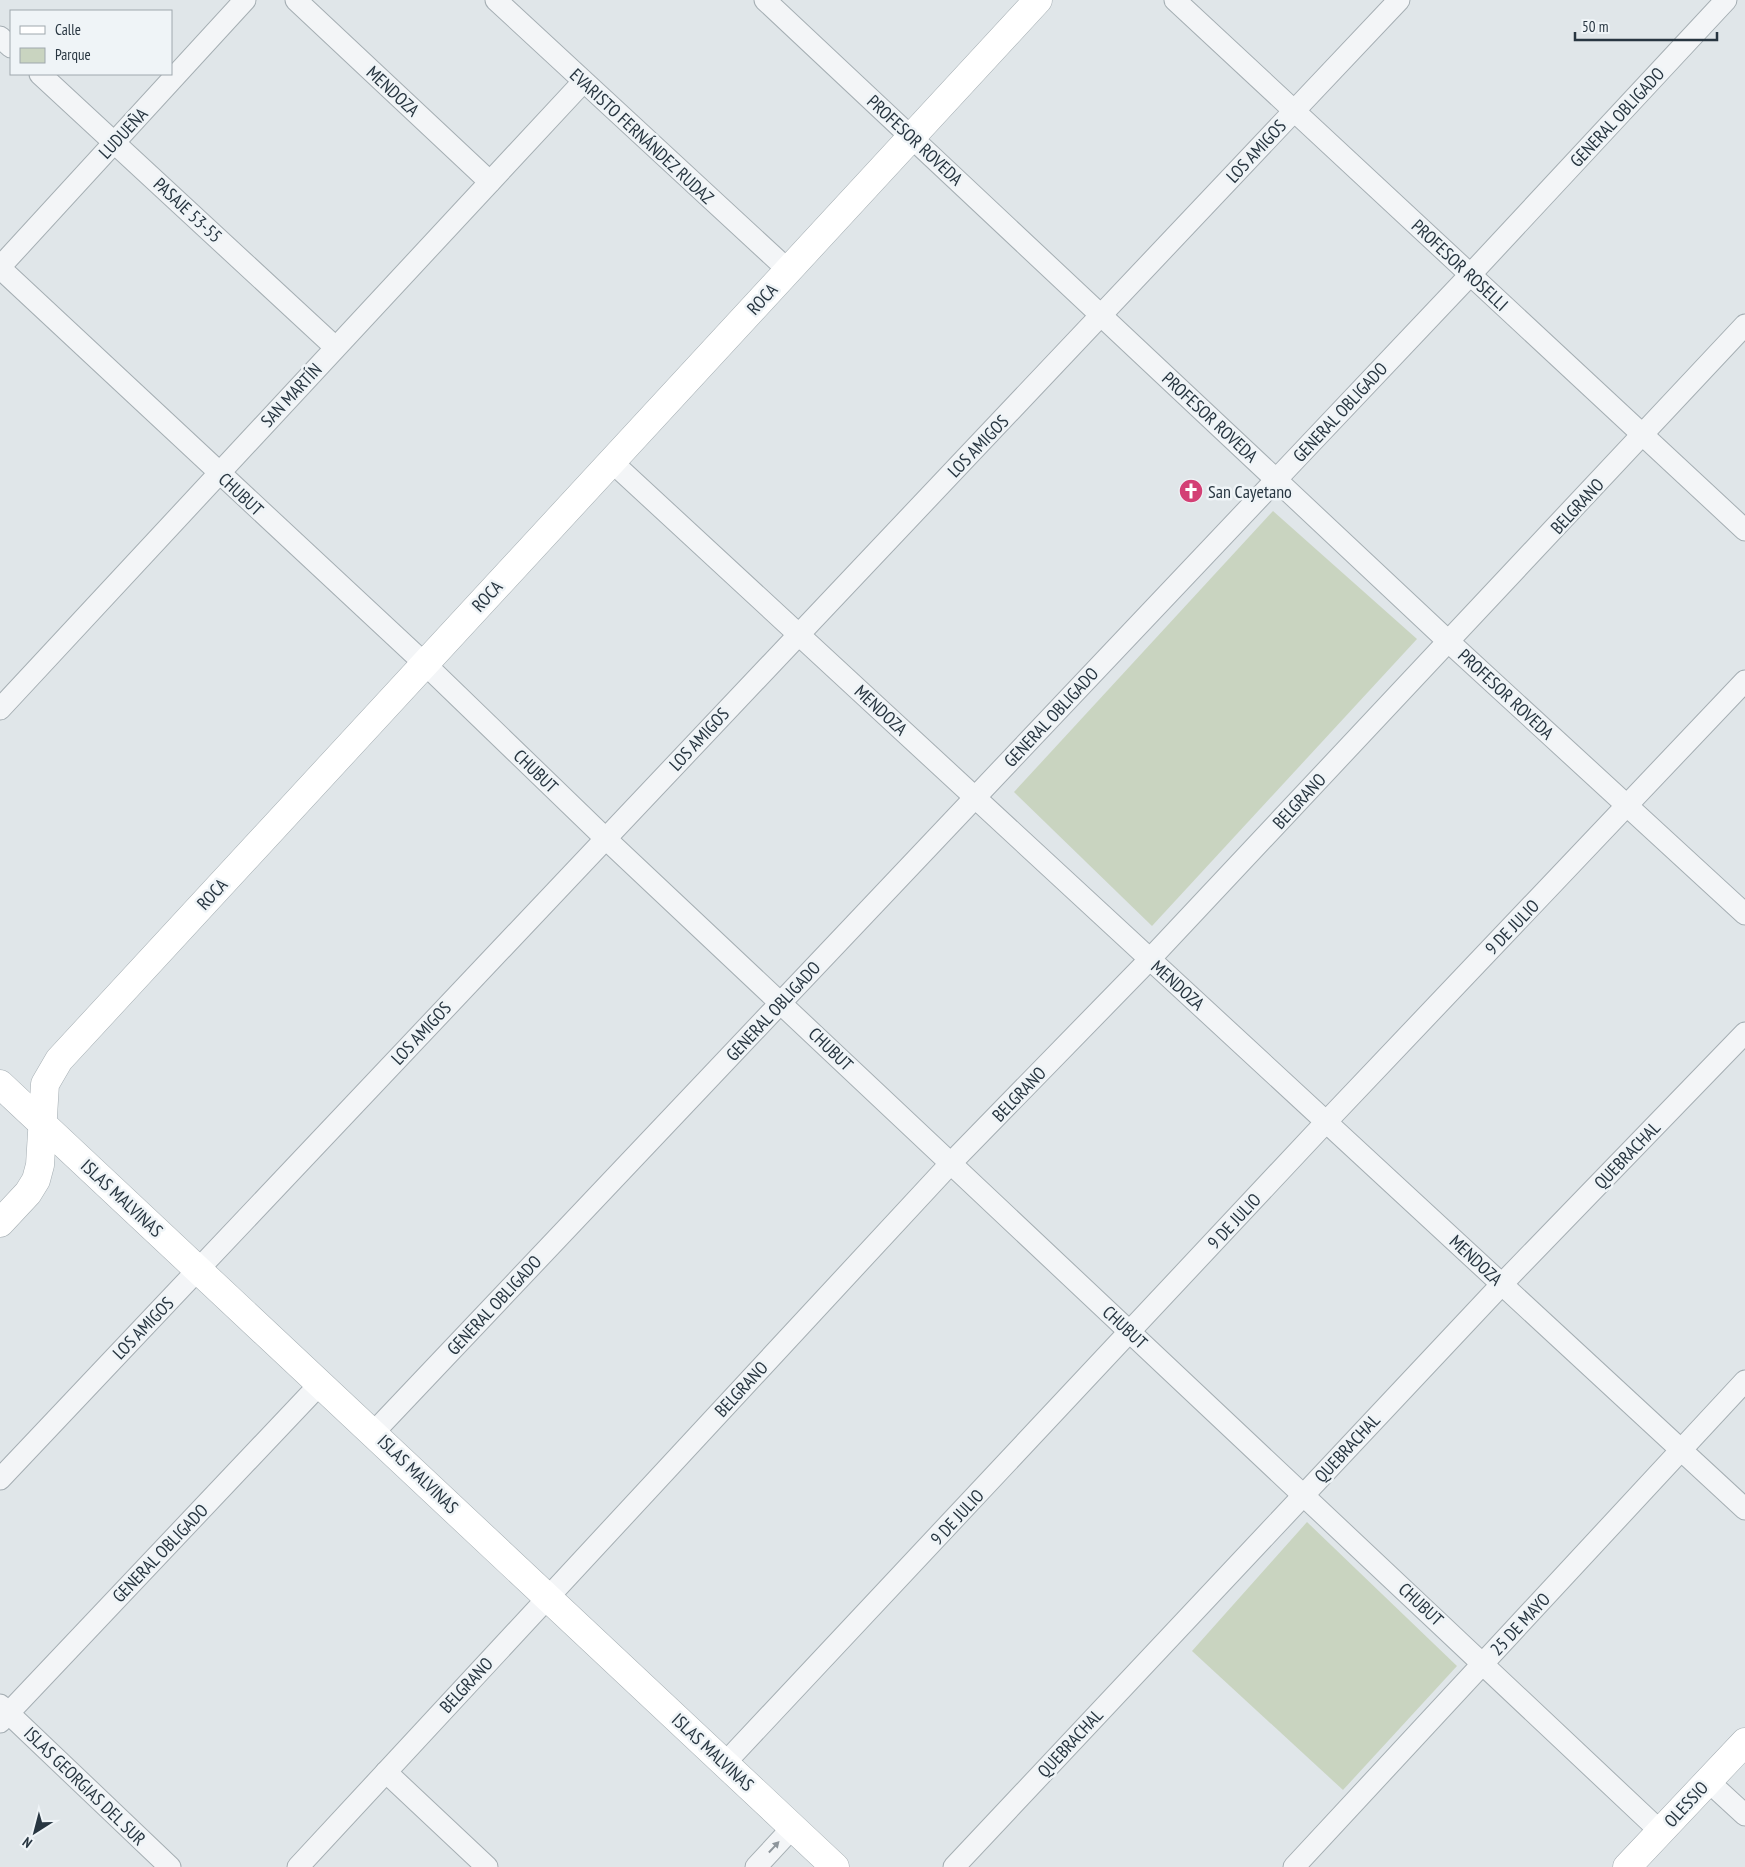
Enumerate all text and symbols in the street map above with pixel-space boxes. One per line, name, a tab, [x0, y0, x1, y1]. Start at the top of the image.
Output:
legend	[10, 10, 172, 75]
scale bar	[1575, 10, 1718, 42]
text: 50 m	[1582, 17, 1608, 36]
text: Calle	[55, 20, 81, 39]
text: Parque	[55, 45, 91, 64]
street label: MENDOZA	[362, 61, 425, 122]
street label: GENERAL OBLIGADO	[1565, 62, 1669, 172]
street label: EVARISTO FERNÁNDEZ RUDAZ	[565, 63, 719, 209]
street label: PROFESOR ROVEDA	[862, 90, 968, 191]
street label: LUDUEÑA	[94, 102, 153, 163]
street label: LOS AMIGOS	[1221, 114, 1291, 187]
street label: PASAJE 53-55	[149, 172, 227, 248]
street label: PROFESOR ROSELLI	[1407, 214, 1513, 316]
street label: ROCA	[742, 278, 782, 319]
street label: GENERAL OBLIGADO	[1288, 357, 1392, 467]
street label: SAN MARTÍN	[256, 358, 326, 432]
street label: PROFESOR ROVEDA	[1157, 367, 1263, 468]
street label: LOS AMIGOS	[943, 410, 1014, 482]
street label: CHUBUT	[214, 467, 268, 521]
street label: BELGRANO	[1545, 473, 1609, 539]
church icon: San Cayetano	[1178, 478, 1204, 504]
place label: San Cayetano	[1208, 480, 1292, 503]
street label: ROCA	[467, 575, 507, 616]
street label: PROFESOR ROVEDA	[1453, 644, 1559, 745]
street label: GENERAL OBLIGADO	[999, 662, 1103, 772]
street label: MENDOZA	[850, 680, 913, 741]
street label: LOS AMIGOS	[664, 702, 734, 775]
street label: CHUBUT	[509, 744, 563, 798]
street label: BELGRANO	[1267, 768, 1331, 834]
street label: ROCA	[192, 873, 232, 914]
street label: 9 DE JULIO	[1480, 894, 1544, 960]
street label: MENDOZA	[1147, 955, 1210, 1015]
street label: GENERAL OBLIGADO	[721, 956, 825, 1066]
street label: LOS AMIGOS	[386, 996, 456, 1069]
street label: CHUBUT	[804, 1022, 858, 1076]
street label: BELGRANO	[987, 1062, 1051, 1126]
street label: QUEBRACHAL	[1589, 1116, 1665, 1194]
street label: ISLAS MALVINAS	[76, 1154, 168, 1242]
street label: 9 DE JULIO	[1202, 1188, 1266, 1254]
street label: MENDOZA	[1445, 1230, 1508, 1291]
street label: GENERAL OBLIGADO	[442, 1250, 546, 1360]
street label: LOS AMIGOS	[108, 1292, 179, 1364]
street label: CHUBUT	[1098, 1300, 1152, 1354]
street label: BELGRANO	[709, 1356, 773, 1422]
street label: QUEBRACHAL	[1309, 1408, 1385, 1487]
street label: ISLAS MALVINAS	[373, 1430, 464, 1519]
street label: 9 DE JULIO	[925, 1484, 989, 1550]
street label: GENERAL OBLIGADO	[107, 1499, 213, 1607]
street label: CHUBUT	[1394, 1577, 1448, 1631]
street label: 25 DE MAYO	[1485, 1588, 1555, 1660]
street label: BELGRANO	[434, 1652, 498, 1718]
street label: QUEBRACHAL	[1032, 1703, 1108, 1782]
street label: ISLAS MALVINAS	[667, 1708, 759, 1796]
street label: ISLAS GEORGIAS DEL SUR	[19, 1722, 151, 1850]
street label: OLESSIO	[1659, 1776, 1713, 1832]
north arrow	[10, 1807, 60, 1857]
text: N	[19, 1833, 36, 1852]
one-way arrow	[768, 1842, 780, 1854]

